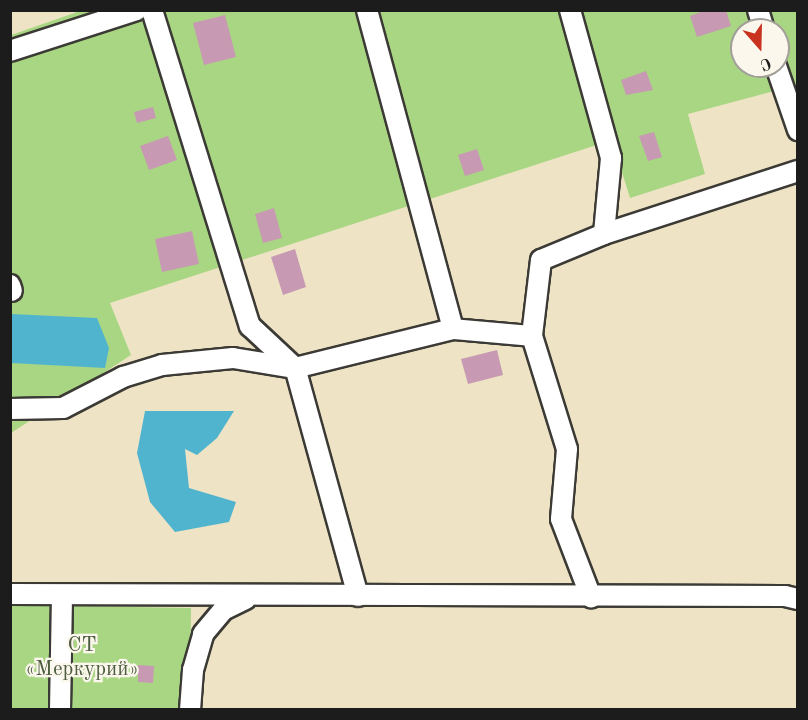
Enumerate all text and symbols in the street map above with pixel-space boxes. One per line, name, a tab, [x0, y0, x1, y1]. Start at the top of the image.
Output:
north arrow	[730, 18, 790, 78]
text: С	[758, 54, 773, 72]
park label: СТ «Меркурий»	[25, 633, 139, 683]

